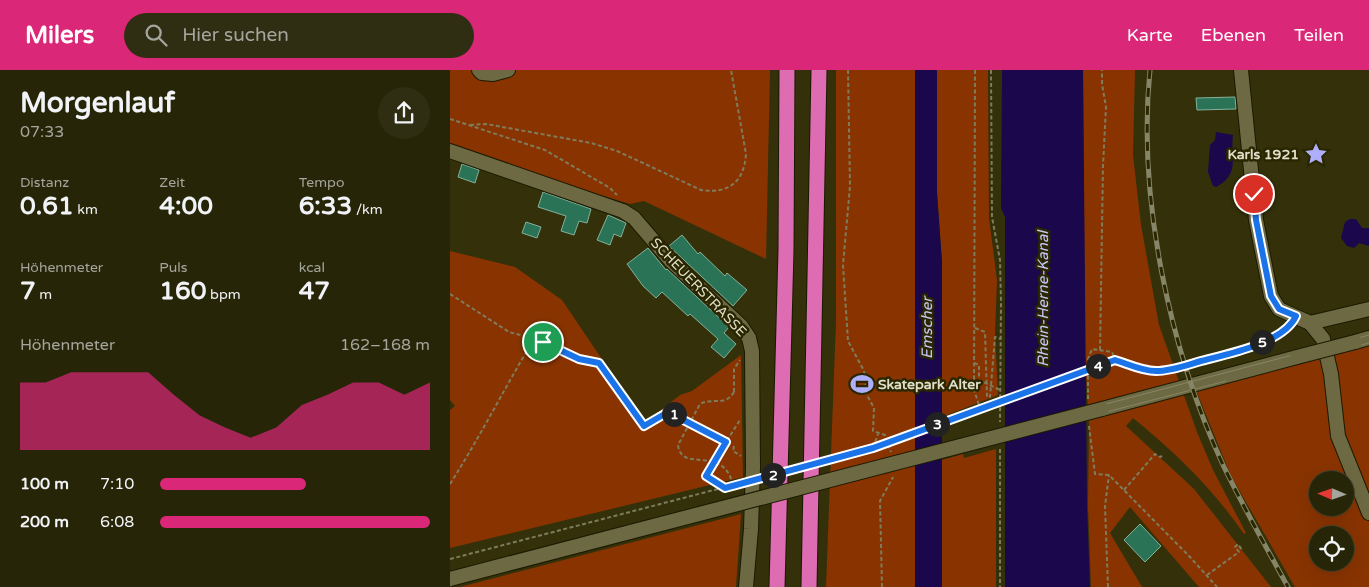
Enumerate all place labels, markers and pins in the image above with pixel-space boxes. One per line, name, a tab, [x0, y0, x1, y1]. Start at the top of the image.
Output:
place icon: Karls 1921	[1303, 141, 1329, 167]
place label: Karls 1921	[1227, 146, 1299, 163]
pin	[1233, 173, 1275, 215]
pin	[522, 321, 564, 363]
pin: 5	[1250, 330, 1274, 354]
pin: 4	[1086, 354, 1110, 378]
sports icon: Skatepark Alter	[849, 371, 875, 397]
place label: Skatepark Alter	[878, 376, 981, 393]
pin: 1	[662, 402, 686, 426]
pin: 3	[924, 412, 950, 436]
pin: 2	[760, 462, 786, 488]

